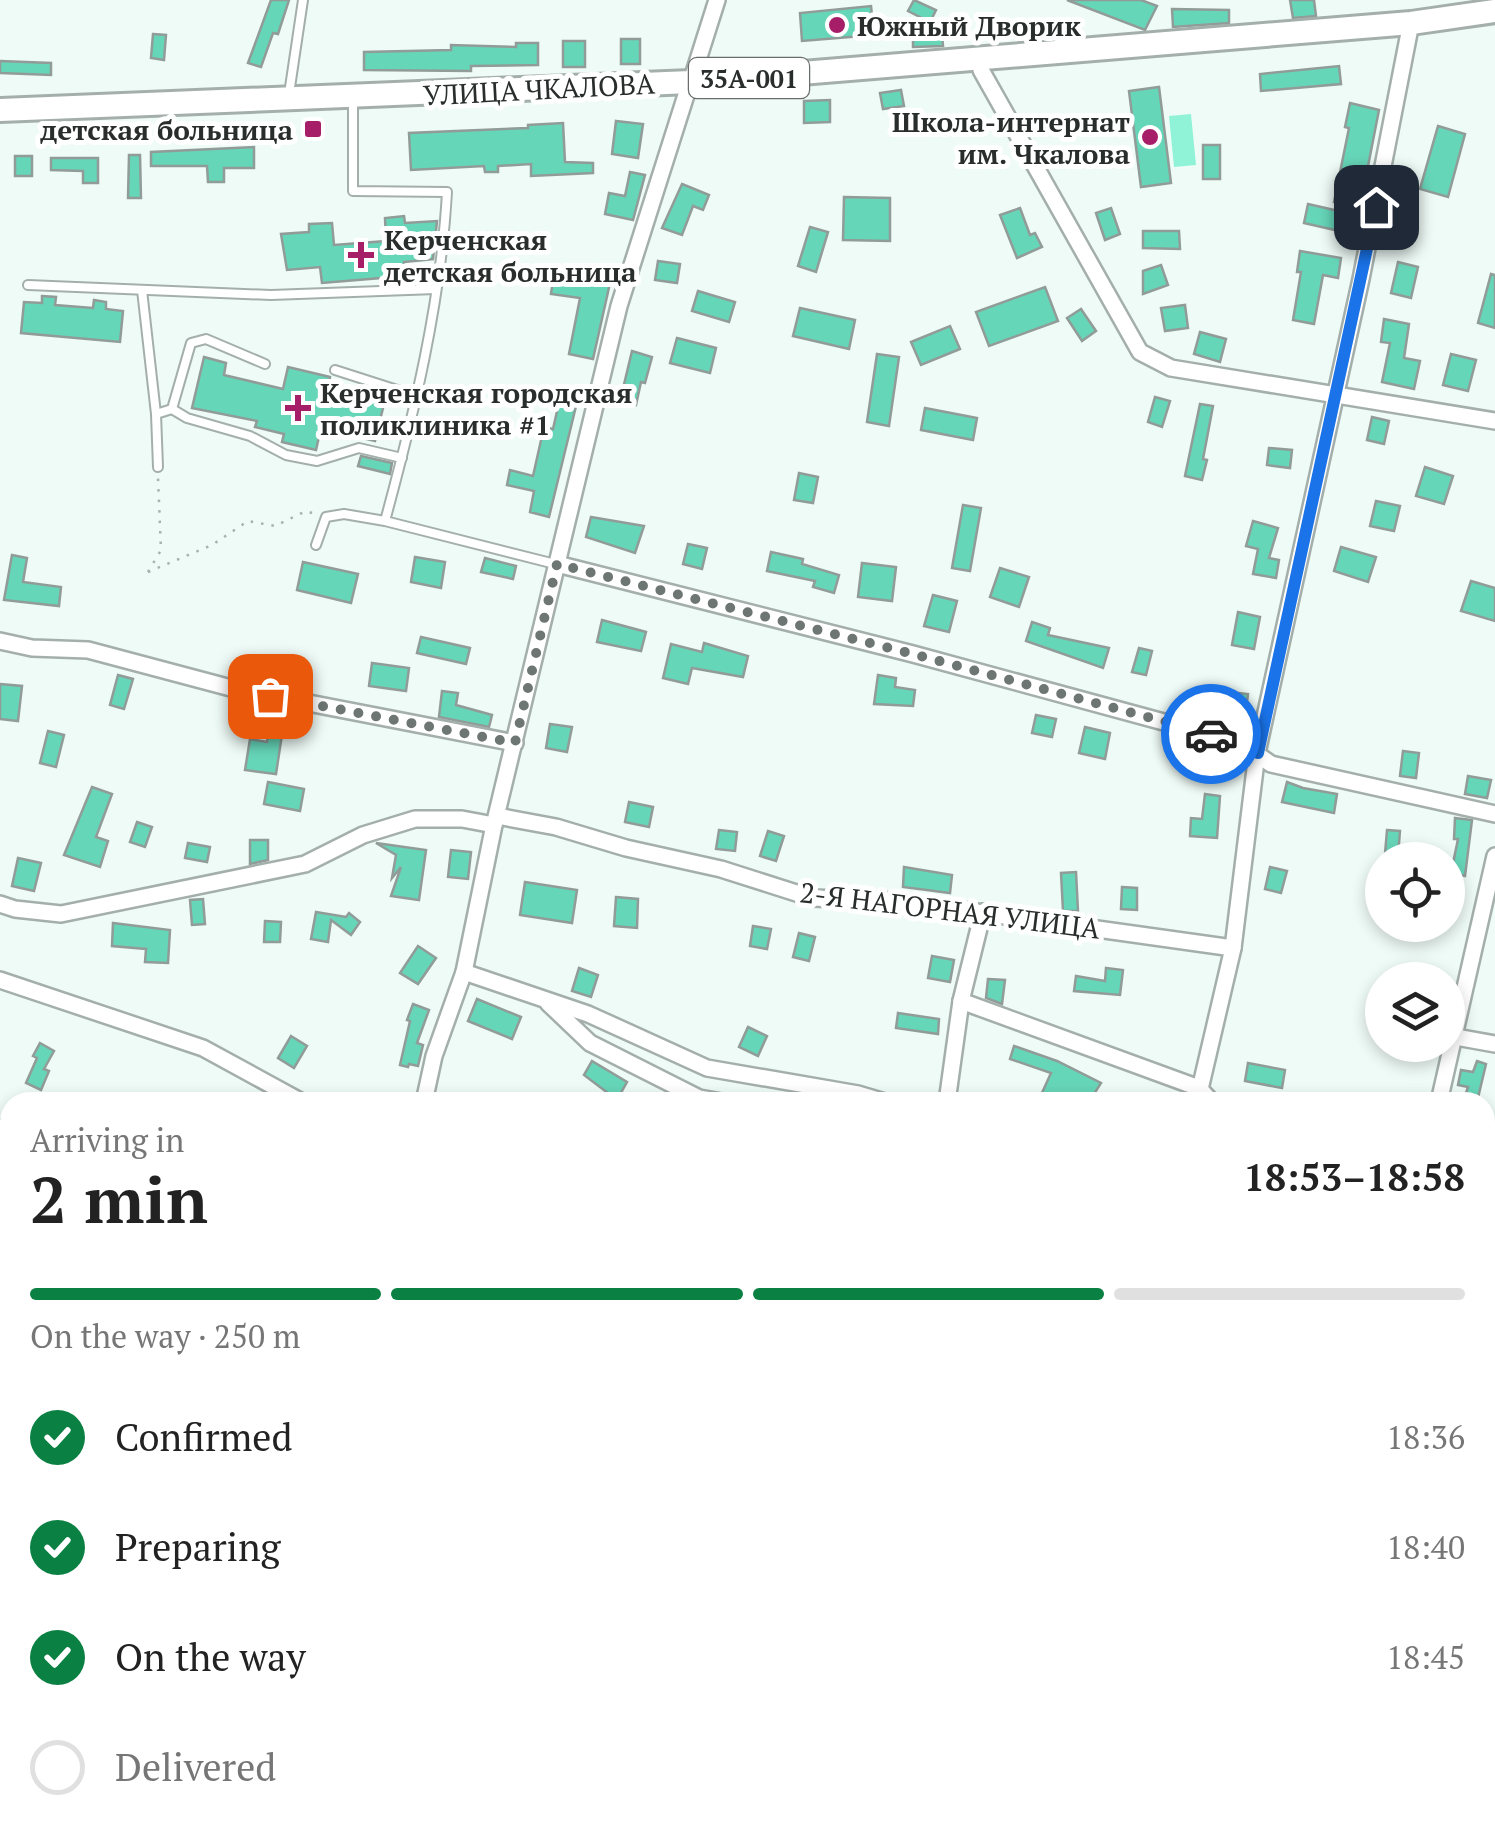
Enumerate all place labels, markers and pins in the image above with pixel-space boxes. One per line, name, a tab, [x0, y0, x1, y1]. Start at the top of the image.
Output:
place label: Южный Дворик	[857, 7, 1081, 44]
marker: Южный Дворик	[826, 14, 848, 36]
place label: Школа-интернат им. Чкалова	[892, 103, 1130, 172]
place label: детская больница	[40, 111, 293, 148]
marker: детская больница	[302, 118, 324, 140]
marker: Школа-интернат им. Чкалова	[1139, 126, 1161, 148]
pin	[1334, 165, 1419, 250]
place label: Керченская детская больница	[384, 221, 637, 290]
marker: Керченская детская больница	[348, 242, 374, 268]
place label: Керченская городская поликлиника #1	[320, 374, 632, 443]
marker: Керченская городская поликлиника #1	[285, 395, 311, 421]
pin	[228, 654, 313, 739]

